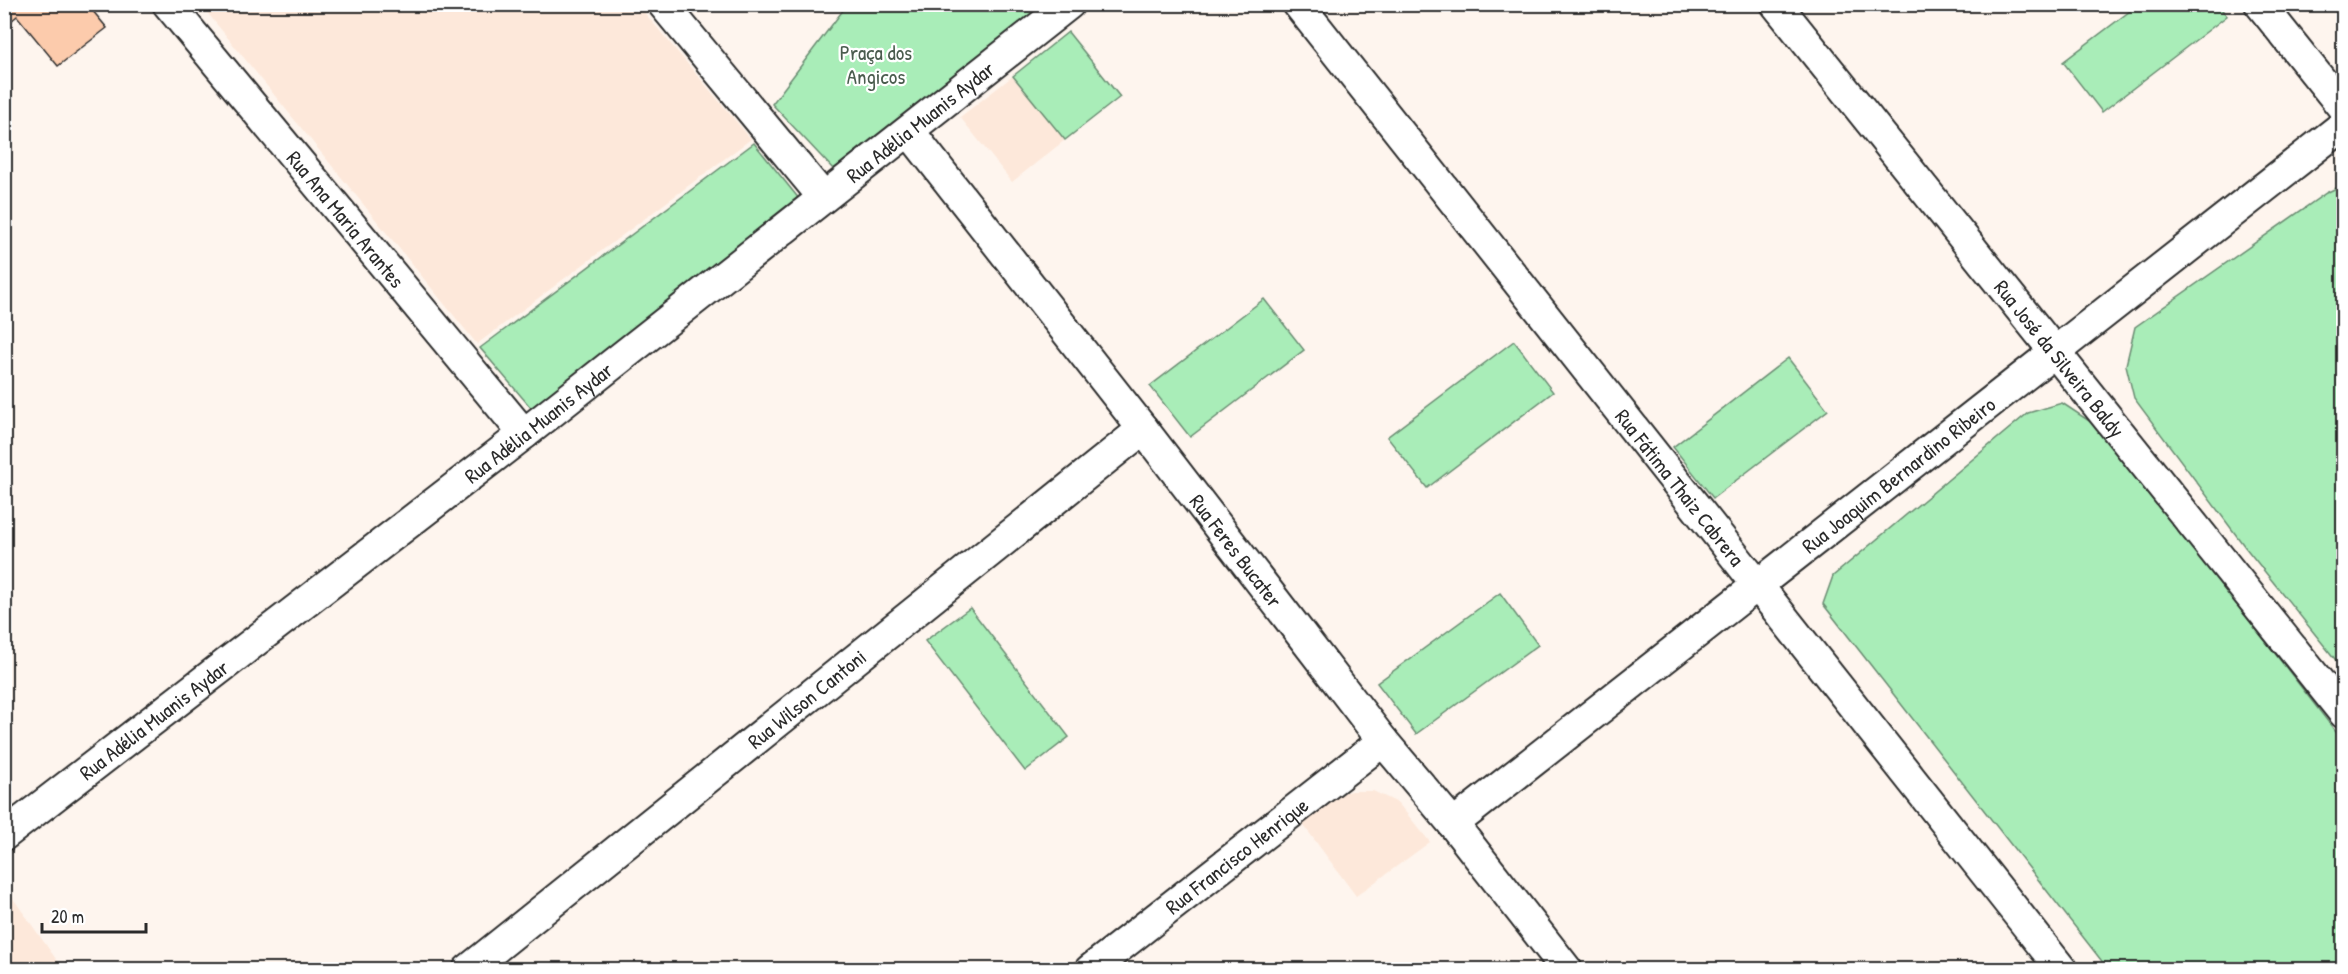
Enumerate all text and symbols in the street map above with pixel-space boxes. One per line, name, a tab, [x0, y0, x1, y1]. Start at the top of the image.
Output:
park label: Praça dos Angicos	[840, 38, 912, 91]
street label: Rua Adélia Muanis Aydar	[840, 54, 1000, 189]
street label: Rua Ana Maria Arantes	[280, 144, 411, 294]
street label: Rua José da Silveira Baldy	[1988, 274, 2132, 443]
street label: Rua Adélia Muanis Aydar	[458, 355, 619, 490]
street label: Rua Joaquim Bernardino Ribeiro	[1795, 390, 2001, 560]
street label: Rua Fátima Thaiz Cabrera	[1609, 402, 1751, 572]
street label: Rua Feres Bucater	[1183, 488, 1289, 613]
street label: Rua Wilson Cantoni	[741, 642, 872, 755]
street label: Rua Adélia Muanis Aydar	[73, 653, 234, 786]
street label: Rua Francisco Henrique	[1159, 790, 1314, 921]
scale bar	[42, 896, 146, 934]
text: 20 m	[51, 904, 84, 929]

